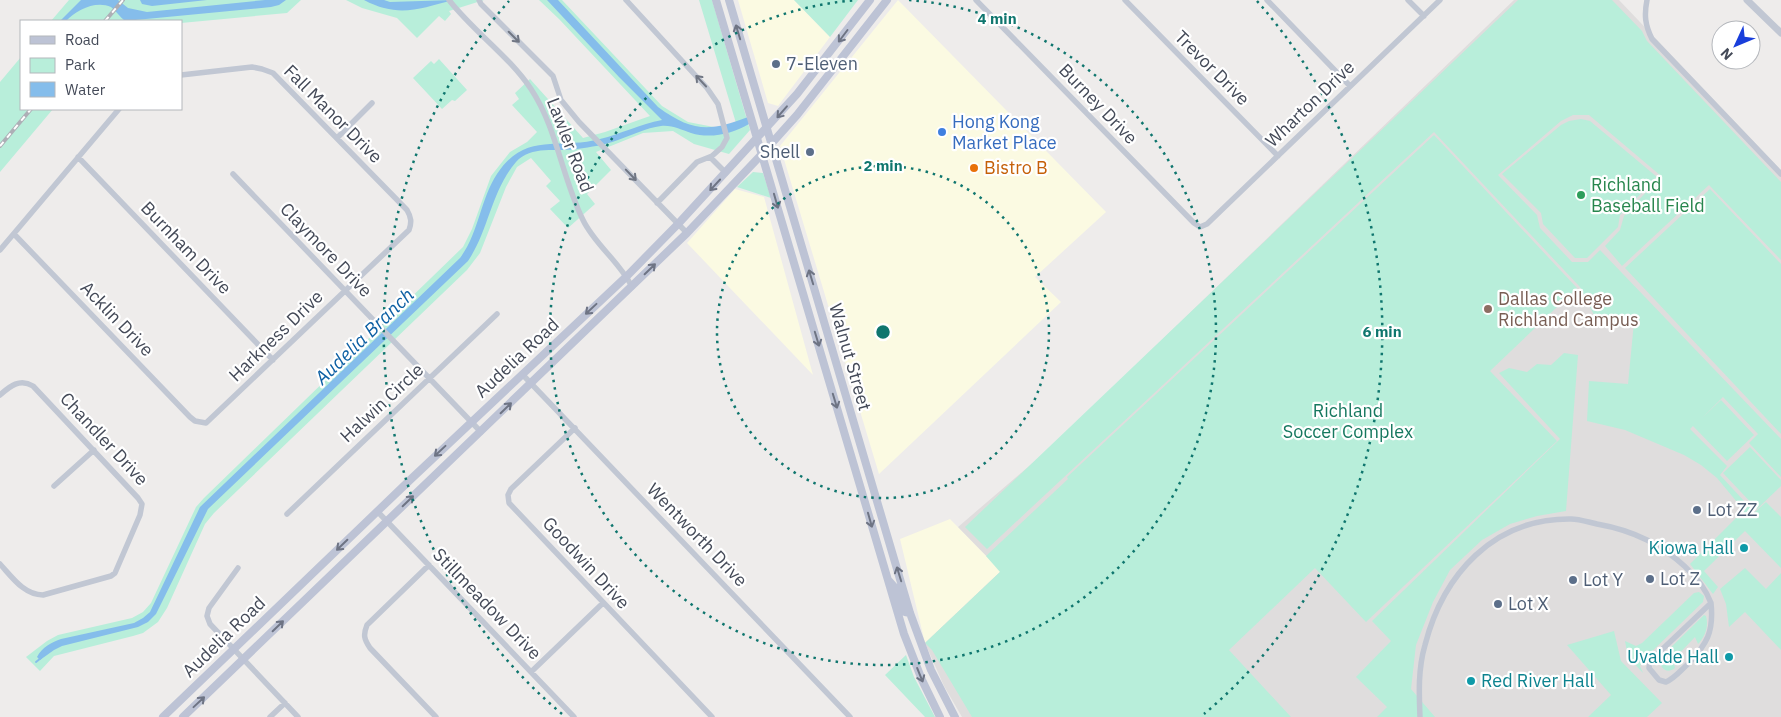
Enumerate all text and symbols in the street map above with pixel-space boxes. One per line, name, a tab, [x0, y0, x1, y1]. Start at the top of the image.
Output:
text: 4 min	[977, 9, 1017, 28]
legend	[20, 20, 182, 110]
north arrow	[1711, 20, 1761, 70]
one-way arrow	[733, 25, 743, 41]
street label: Trevor Drive	[1170, 25, 1255, 110]
one-way arrow	[837, 29, 848, 42]
text: Road	[65, 30, 100, 49]
one-way arrow	[508, 31, 520, 43]
text: N	[1717, 44, 1737, 64]
place label: 7-Eleven	[786, 52, 858, 75]
text: Park	[65, 55, 95, 74]
street label: Wharton Drive	[1260, 55, 1359, 152]
marker: 7-Eleven	[770, 58, 782, 70]
street label: Burney Drive	[1054, 58, 1143, 149]
street label: Fall Manor Drive	[279, 60, 388, 168]
one-way arrow	[695, 74, 707, 87]
text: Water	[65, 80, 106, 99]
street label: Lawler Road	[542, 94, 599, 195]
one-way arrow	[776, 105, 788, 118]
place label: Hong Kong Market Place	[952, 110, 1057, 154]
marker: Hong Kong Market Place	[936, 126, 948, 138]
place label: Shell	[760, 140, 800, 163]
marker: Shell	[804, 146, 816, 158]
text: 2 min	[863, 156, 903, 175]
place label: Bistro B	[984, 156, 1048, 179]
marker: Bistro B	[968, 162, 980, 174]
one-way arrow	[625, 169, 637, 182]
place label: Richland Baseball Field	[1591, 173, 1705, 217]
one-way arrow	[709, 179, 721, 192]
marker: Richland Baseball Field	[1575, 189, 1587, 201]
one-way arrow	[772, 192, 781, 208]
street label: Burnham Drive	[136, 196, 237, 299]
street label: Claymore Drive	[275, 197, 377, 302]
one-way arrow	[644, 263, 656, 275]
one-way arrow	[805, 269, 815, 285]
street label: Acklin Drive	[76, 276, 159, 361]
water label: Audelia Branch	[309, 283, 419, 390]
street label: Harkness Drive	[224, 285, 328, 386]
place label: Dallas College Richland Campus	[1498, 287, 1639, 331]
street label: Walnut Street	[824, 300, 877, 413]
one-way arrow	[585, 303, 597, 315]
marker: Dallas College Richland Campus	[1482, 303, 1494, 315]
street label: Audelia Road	[470, 313, 564, 402]
text: 6 min	[1362, 322, 1402, 341]
centre of rings	[874, 323, 892, 341]
one-way arrow	[812, 331, 822, 347]
street label: Halwin Circle	[335, 358, 428, 447]
street label: Chandler Drive	[55, 387, 153, 490]
one-way arrow	[831, 393, 841, 409]
park label: Richland Soccer Complex	[1283, 399, 1413, 443]
one-way arrow	[500, 402, 512, 414]
one-way arrow	[434, 445, 447, 457]
street label: Wentworth Drive	[642, 478, 753, 591]
one-way arrow	[402, 495, 415, 507]
place label: Lot ZZ	[1707, 498, 1757, 521]
marker: Lot ZZ	[1691, 504, 1703, 516]
one-way arrow	[866, 511, 875, 527]
street label: Goodwin Drive	[538, 512, 635, 614]
place label: Kiowa Hall	[1649, 536, 1734, 559]
one-way arrow	[336, 539, 348, 551]
marker: Kiowa Hall	[1738, 542, 1750, 554]
street label: Stillmeadow Drive	[428, 543, 547, 664]
one-way arrow	[893, 567, 903, 583]
place label: Lot Z	[1660, 567, 1700, 590]
place label: Lot Y	[1583, 568, 1623, 591]
marker: Lot Z	[1644, 573, 1656, 585]
marker: Lot Y	[1567, 574, 1579, 586]
street label: Audelia Road	[177, 591, 270, 682]
place label: Lot X	[1508, 592, 1549, 615]
marker: Lot X	[1492, 598, 1504, 610]
one-way arrow	[272, 620, 285, 632]
place label: Uvalde Hall	[1627, 645, 1719, 668]
marker: Uvalde Hall	[1723, 651, 1735, 663]
one-way arrow	[916, 667, 925, 682]
place label: Red River Hall	[1481, 669, 1594, 692]
marker: Red River Hall	[1465, 675, 1477, 687]
one-way arrow	[193, 696, 205, 708]

